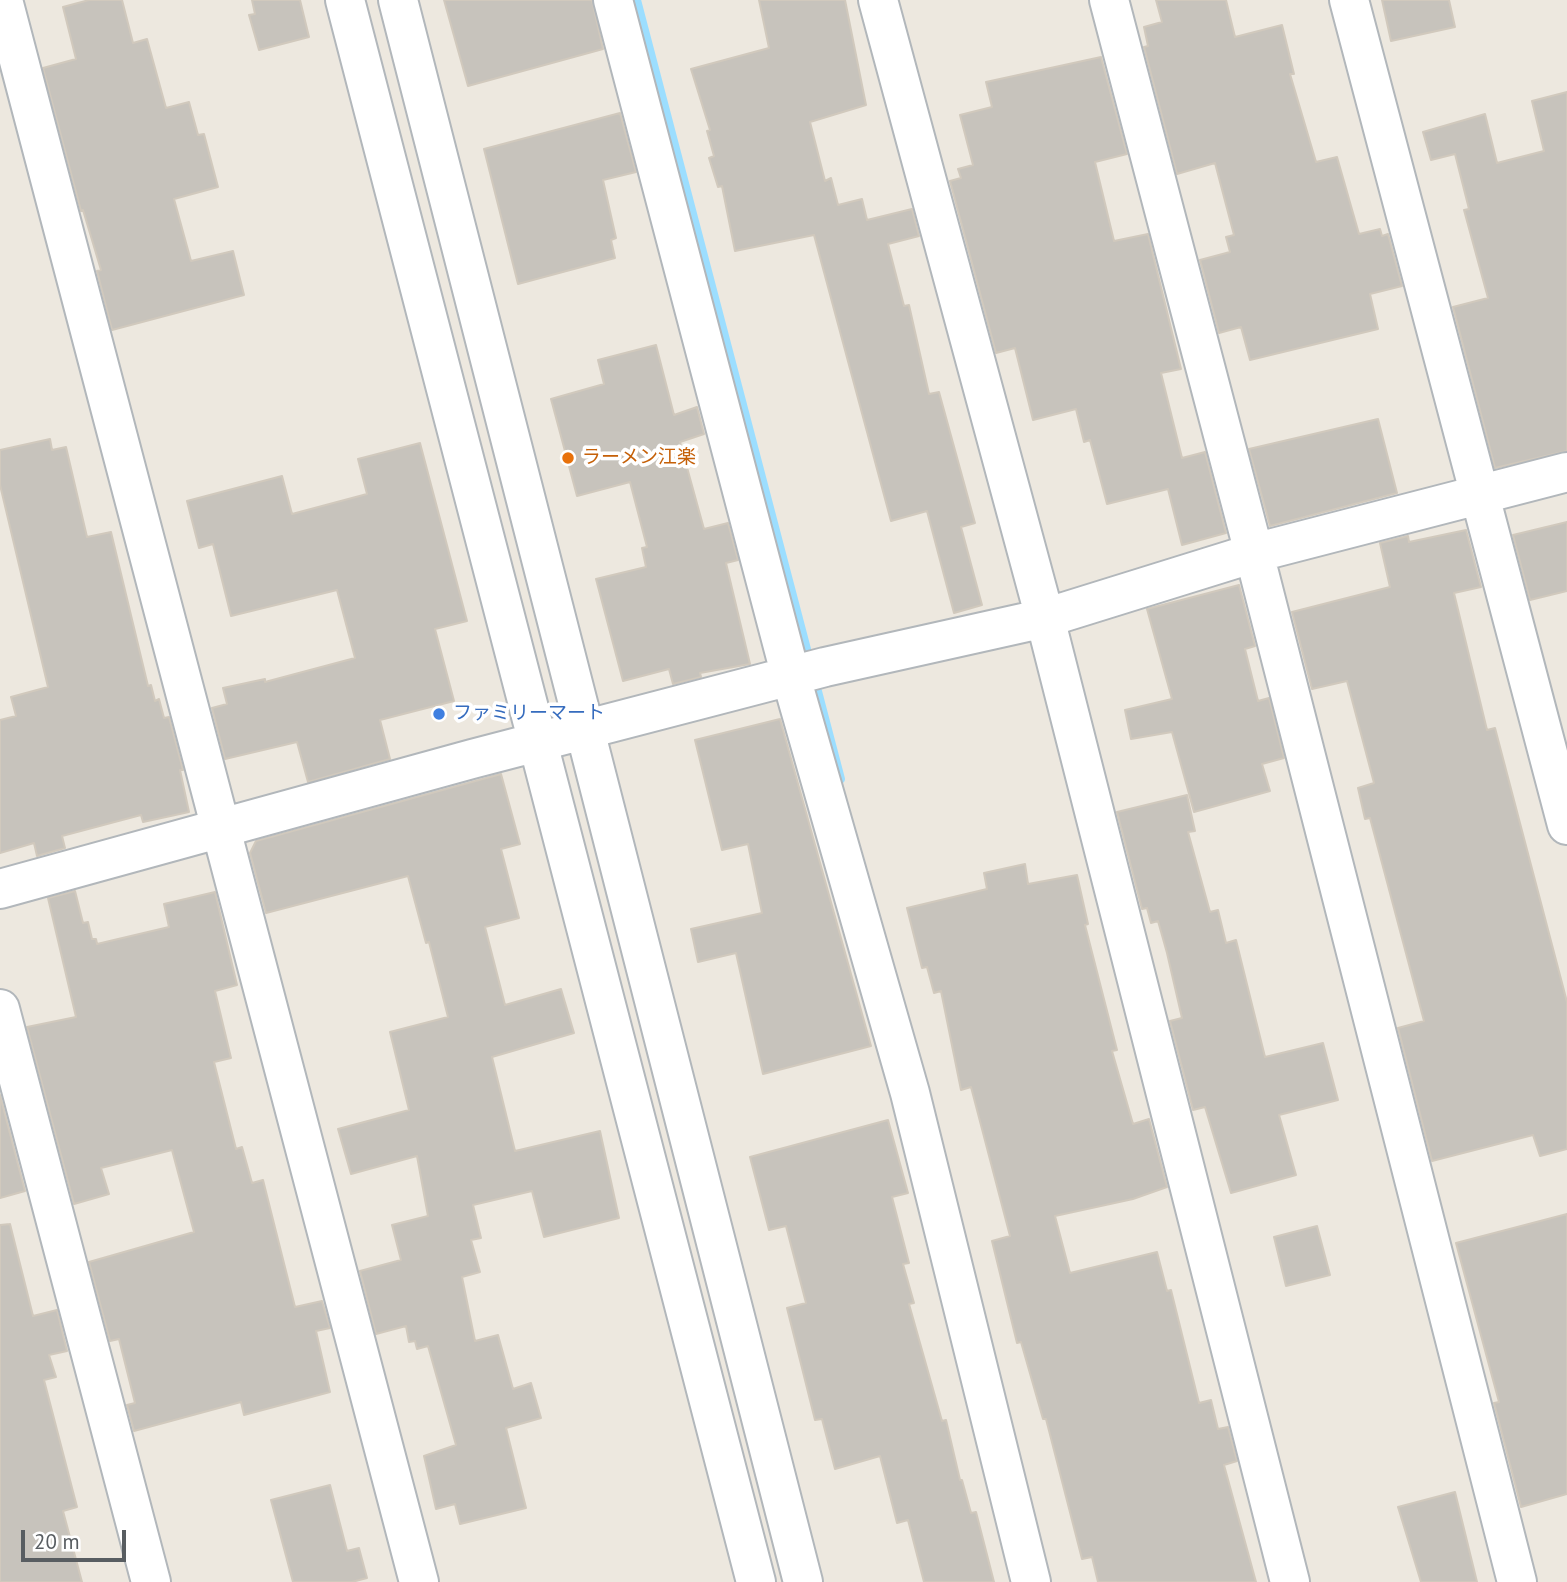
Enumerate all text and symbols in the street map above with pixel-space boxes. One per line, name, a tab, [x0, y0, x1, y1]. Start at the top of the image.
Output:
place label: ラーメン江楽	[582, 447, 696, 469]
marker: ラーメン江楽	[560, 450, 576, 466]
place label: ファミリーマート	[453, 703, 605, 725]
marker: ファミリーマート	[431, 706, 447, 722]
scale bar	[24, 1516, 130, 1560]
text: 20 m	[34, 1528, 80, 1555]

